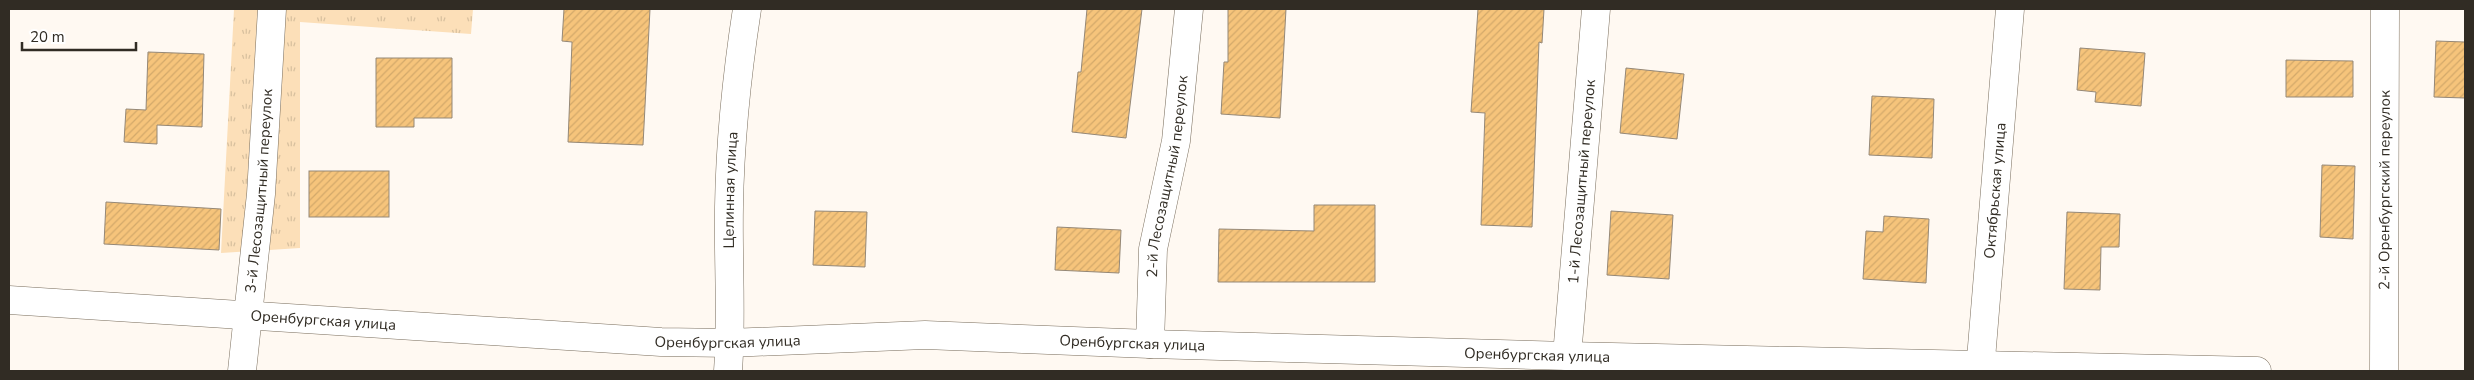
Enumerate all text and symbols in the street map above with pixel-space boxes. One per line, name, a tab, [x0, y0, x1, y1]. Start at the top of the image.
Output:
scale bar	[22, 20, 136, 52]
text: 20 m	[30, 27, 65, 47]
street label: 2-й Лесозащитный переулок	[1142, 74, 1192, 278]
street label: 1-й Лесозащитный переулок	[1563, 79, 1600, 285]
street label: 3-й Лесозащитный переулок	[240, 88, 277, 294]
street label: 2-й Оренбургский переулок	[2374, 90, 2395, 290]
street label: Октябрьская улица	[1979, 122, 2011, 260]
street label: Целинная улица	[719, 131, 743, 249]
street label: Оренбургская улица	[250, 306, 397, 335]
street label: Оренбургская улица	[654, 330, 801, 353]
street label: Оренбургская улица	[1059, 330, 1206, 356]
street label: Оренбургская улица	[1464, 343, 1610, 367]

